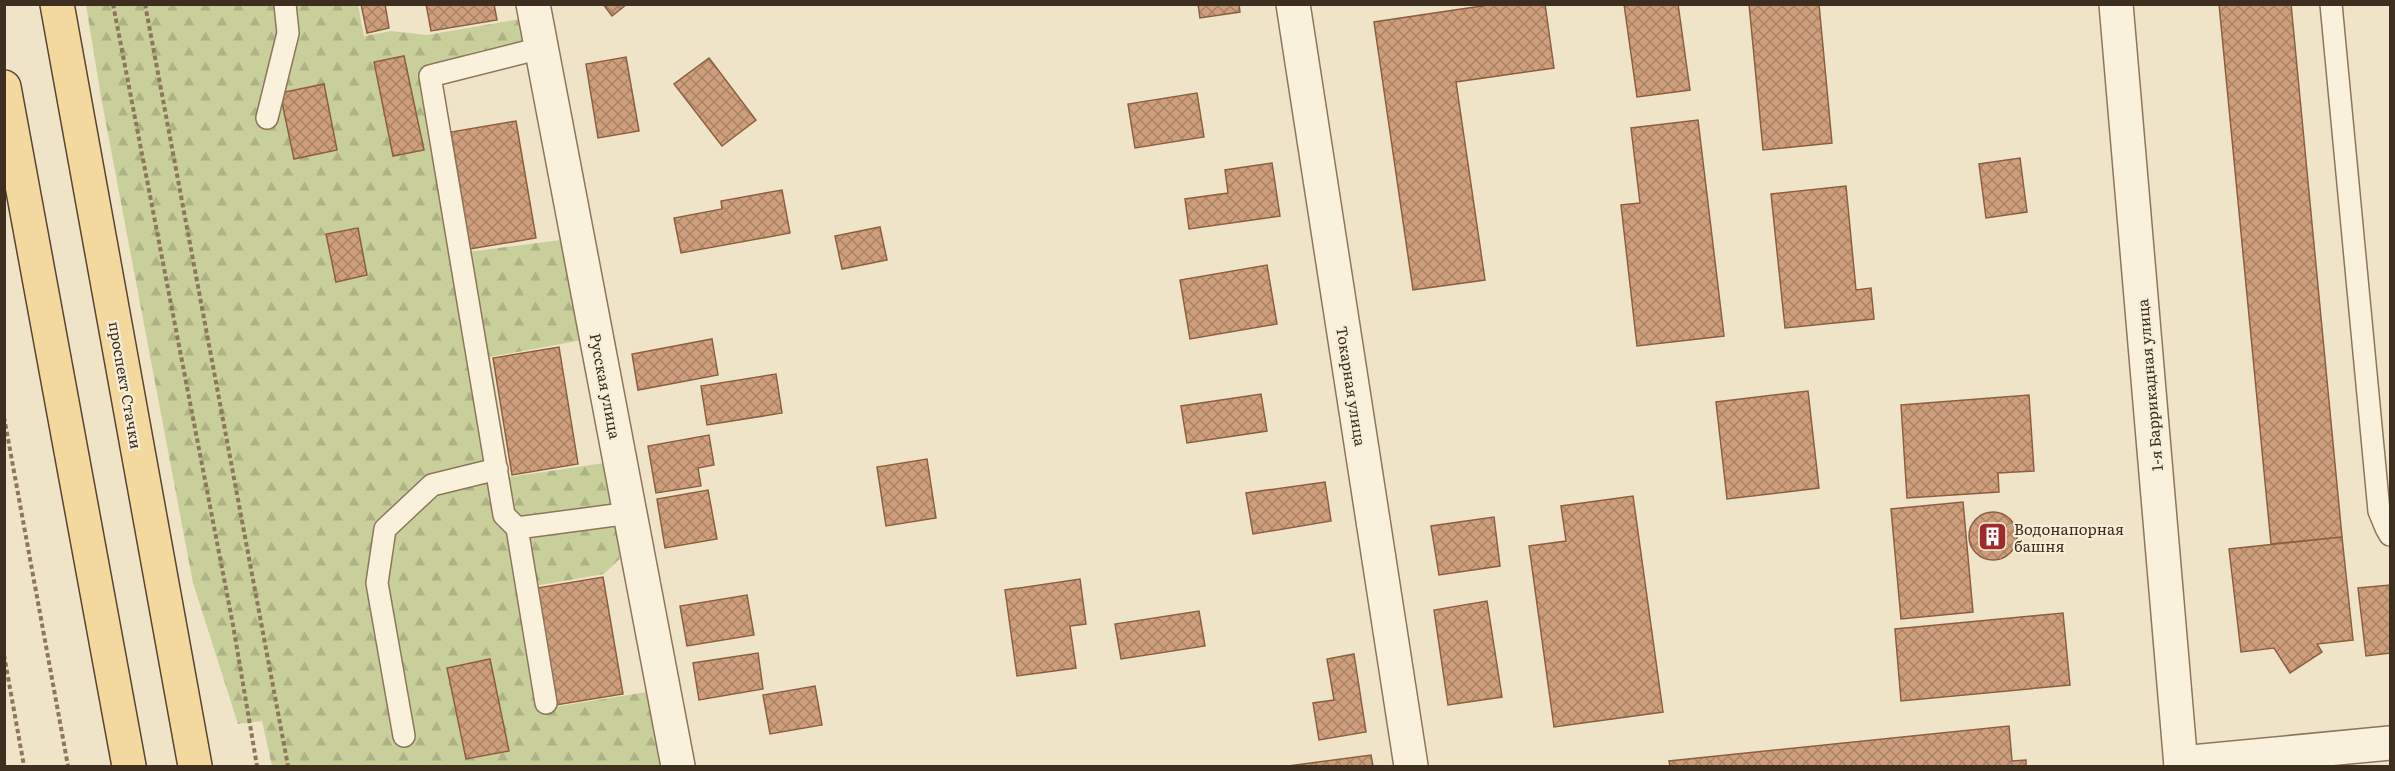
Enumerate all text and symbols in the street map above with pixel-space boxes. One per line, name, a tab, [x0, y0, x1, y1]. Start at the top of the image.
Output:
street label: 1-я Баррикадная улица	[2130, 297, 2168, 472]
street label: проспект Стачки	[103, 319, 149, 451]
street label: Токарная улица	[1331, 324, 1373, 449]
street label: Русская улица	[584, 331, 628, 442]
place label: Водонапорная башня	[2014, 517, 2124, 557]
building icon: Водонапорная башня	[1977, 521, 2009, 553]

